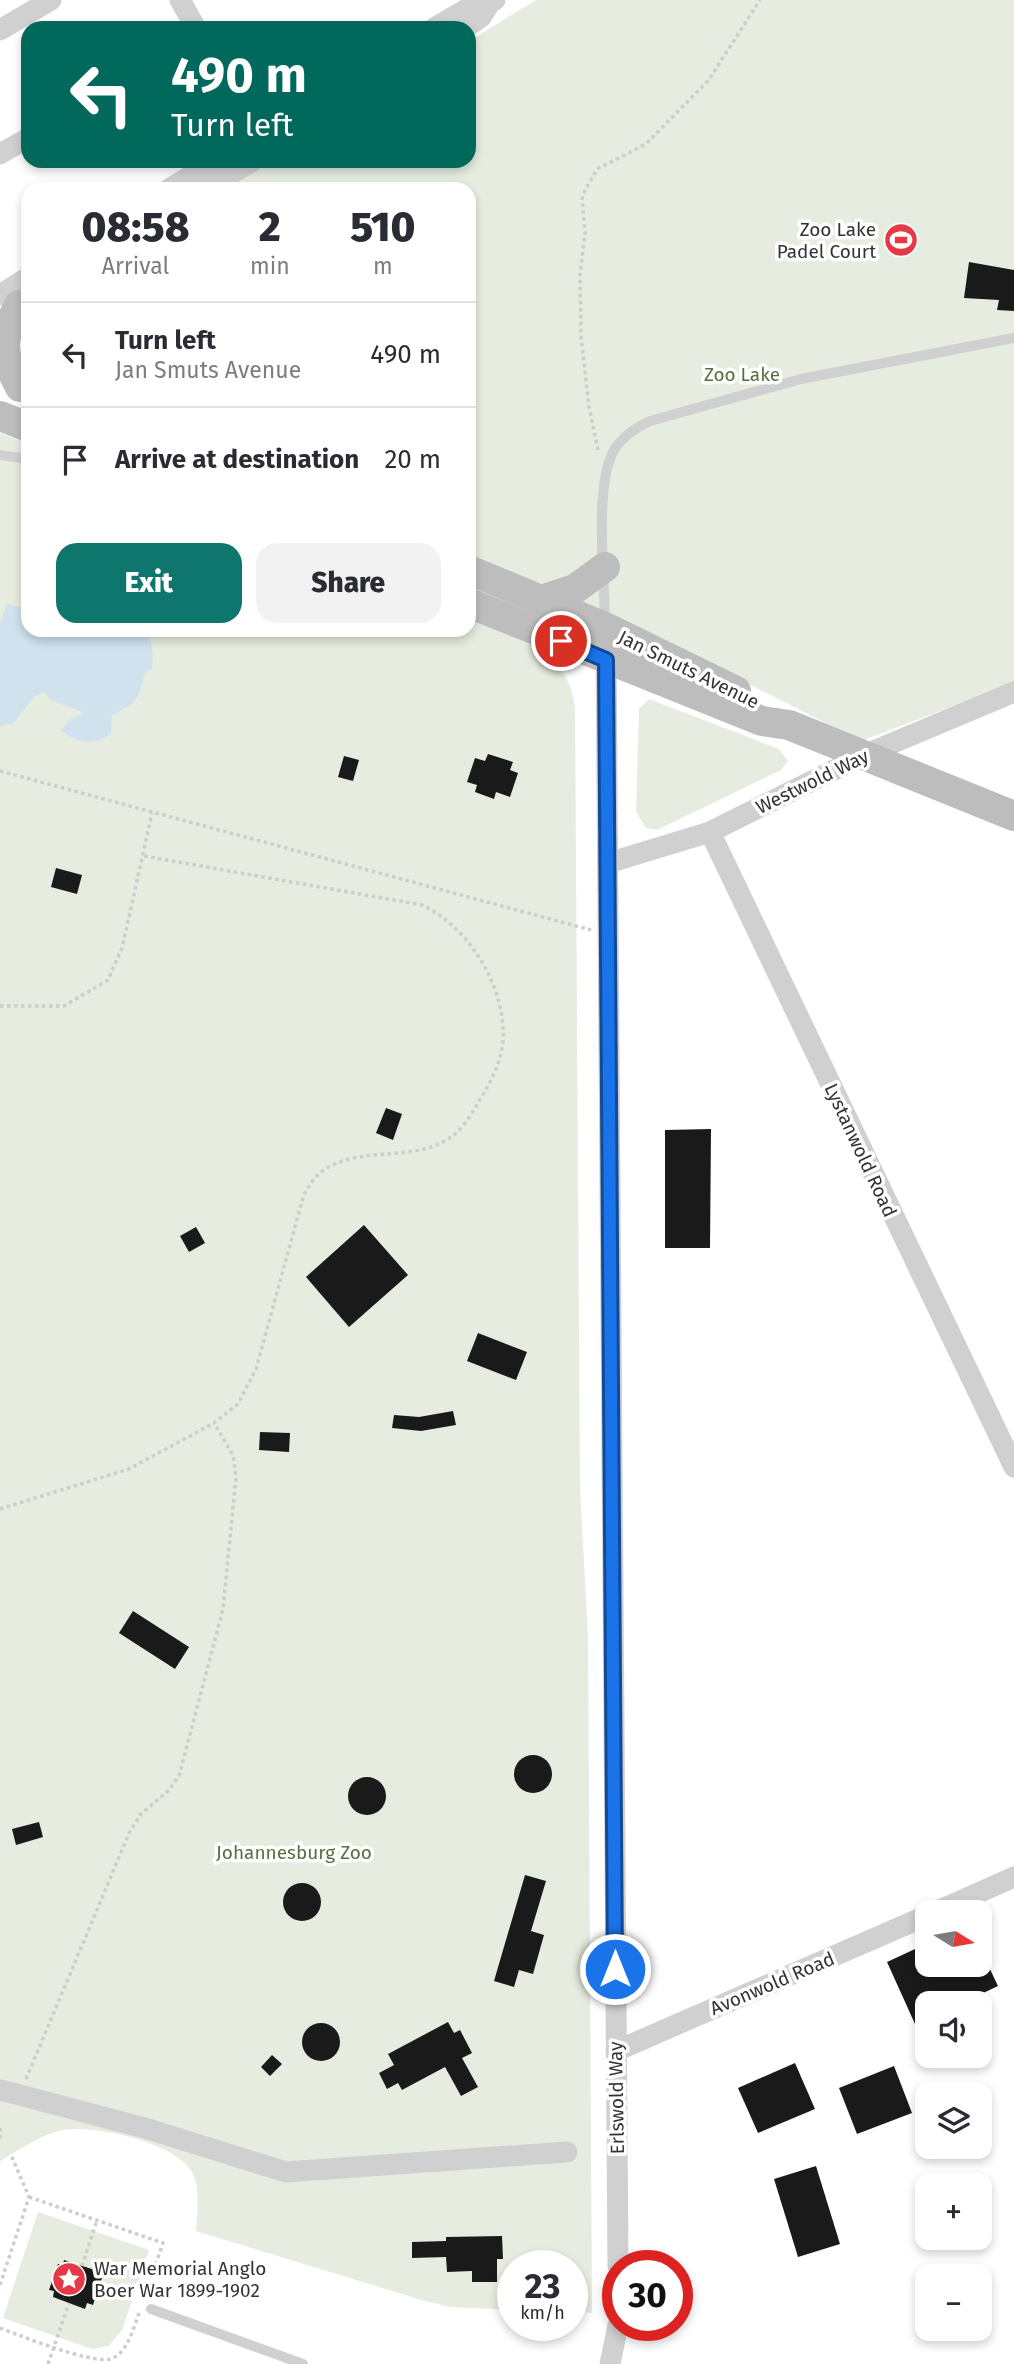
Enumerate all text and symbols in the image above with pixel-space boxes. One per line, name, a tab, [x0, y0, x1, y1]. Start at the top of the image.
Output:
text: 490 m	[171, 46, 307, 105]
icon: left	[56, 49, 147, 140]
text: Turn left	[171, 106, 293, 144]
text: 08:58	[82, 202, 189, 252]
text: 2	[259, 202, 281, 252]
text: 510	[350, 202, 415, 252]
place label: Zoo Lake Padel Court	[777, 218, 876, 263]
sports icon: Zoo Lake Padel Court	[882, 221, 920, 259]
text: Arrival	[102, 252, 169, 280]
text: min	[250, 252, 290, 280]
text: m	[373, 252, 393, 280]
text: Turn left	[115, 325, 216, 356]
icon: left	[56, 336, 94, 374]
text: 490 m	[370, 339, 441, 370]
text: Jan Smuts Avenue	[115, 356, 301, 384]
park label: Zoo Lake	[704, 363, 780, 386]
icon: arrive	[56, 441, 94, 479]
text: Arrive at destination	[115, 444, 359, 475]
text: 20 m	[384, 444, 441, 475]
button: Exit	[56, 543, 242, 623]
button: Share	[256, 543, 441, 623]
pin	[531, 611, 591, 671]
icon: arrive	[542, 622, 580, 660]
street label: Jan Smuts Avenue	[615, 625, 763, 714]
street label: Westwold Way	[752, 744, 873, 819]
street label: Lystanwold Road	[820, 1080, 902, 1221]
park label: Johannesburg Zoo	[216, 1841, 372, 1864]
north arrow	[915, 1900, 992, 1978]
map controls	[915, 1900, 992, 2341]
position arrow	[578, 1932, 652, 2006]
street label: Avonwold Road	[707, 1947, 838, 2020]
button: sound	[915, 1991, 992, 2068]
street label: Erlswold Way	[604, 2041, 629, 2155]
button: layers	[915, 2082, 992, 2159]
button: +	[915, 2173, 992, 2250]
speed limit sign: 30	[602, 2250, 693, 2341]
place label: War Memorial Anglo Boer War 1899-1902	[94, 2257, 266, 2302]
place icon: War Memorial Anglo Boer War 1899-1902	[50, 2260, 88, 2298]
button: −	[915, 2264, 992, 2341]
text: 23	[524, 2265, 561, 2307]
text: km/h	[520, 2302, 565, 2324]

